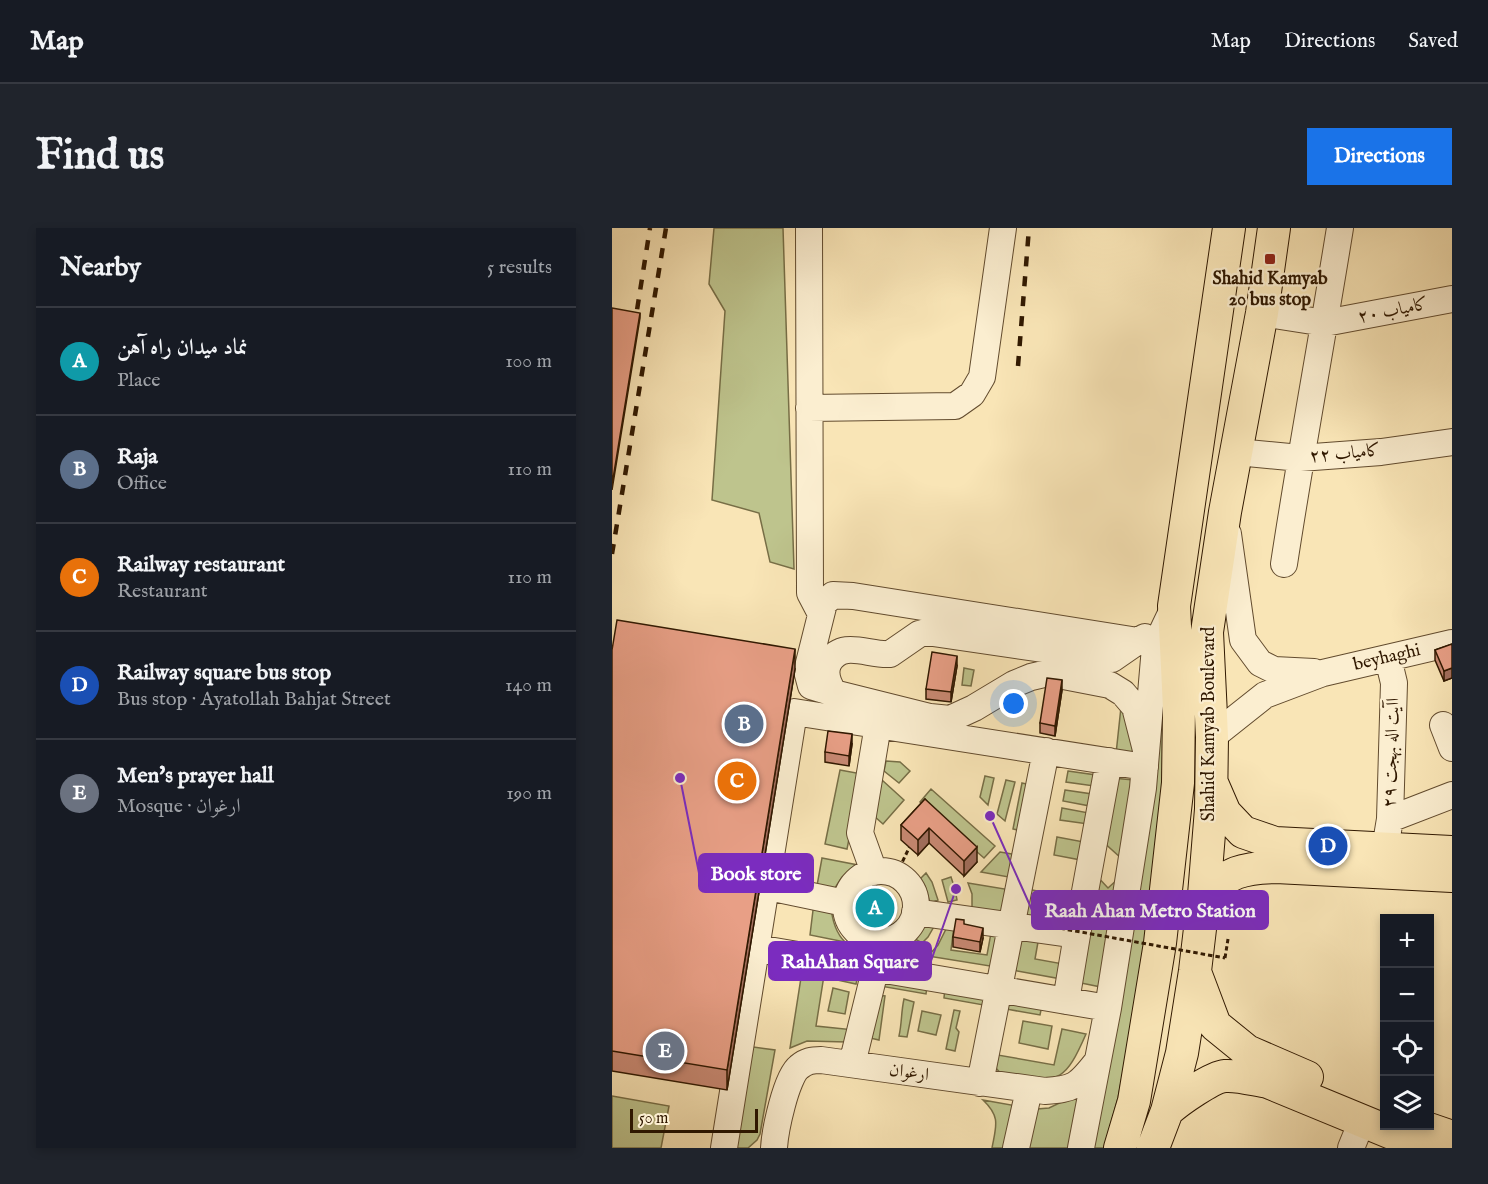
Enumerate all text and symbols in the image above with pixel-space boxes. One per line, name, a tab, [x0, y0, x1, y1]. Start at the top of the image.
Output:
text: Map	[30, 24, 84, 59]
text: Map	[1211, 28, 1251, 55]
text: Directions	[1284, 28, 1375, 55]
text: Saved	[1408, 28, 1458, 55]
button: Directions	[1307, 128, 1452, 185]
text: Find us	[36, 130, 164, 183]
text: Nearby	[60, 251, 141, 284]
marker: Shahid Kamyab 20 bus stop	[1263, 252, 1277, 266]
text: 5 results	[487, 255, 552, 280]
place label: Shahid Kamyab 20 bus stop	[1212, 268, 1328, 312]
street label: کامیاب ۲۰	[1356, 293, 1430, 329]
text: نماد میدان راه آهن	[117, 334, 248, 362]
text: A	[73, 349, 86, 374]
text: 100 m	[505, 349, 552, 374]
text: Place	[117, 368, 160, 393]
street label: کامیاب ۲۲	[1309, 439, 1381, 469]
text: Raja	[117, 443, 158, 471]
text: B	[73, 457, 86, 482]
text: 110 m	[508, 457, 552, 482]
text: Office	[117, 471, 167, 496]
text: Railway restaurant	[117, 551, 285, 579]
text: C	[72, 565, 87, 590]
text: 110 m	[508, 565, 552, 590]
text: Restaurant	[117, 579, 208, 604]
street label: Shahid Kamyab Boulevard	[1198, 626, 1221, 821]
street label: beyhaghi	[1351, 639, 1423, 677]
text: Railway square bus stop	[117, 659, 331, 687]
text: D	[71, 673, 88, 698]
text: 140 m	[505, 673, 552, 698]
text: Bus stop · Ayatollah Bahjat Street	[117, 687, 391, 712]
your location	[999, 689, 1028, 718]
street label: اآیت اله بهجت ۲۹	[1379, 698, 1405, 808]
pin: B	[724, 702, 764, 746]
pin: C	[718, 758, 756, 804]
text: Men's prayer hall	[117, 762, 274, 790]
text: E	[73, 781, 86, 806]
text: 190 m	[506, 781, 552, 806]
text: Mosque · ارغوان	[117, 794, 241, 819]
pin: D	[1308, 824, 1348, 868]
callout: Book store	[699, 854, 813, 892]
text: Book store	[711, 862, 802, 887]
pin: A	[856, 886, 894, 930]
callout: Raah Ahan Metro Station	[1032, 891, 1268, 929]
text: Raah Ahan Metro Station	[1044, 899, 1256, 924]
map controls	[1380, 914, 1434, 1130]
button: +	[1380, 914, 1434, 968]
callout: RahAhan Square	[769, 942, 931, 980]
text: RahAhan Square	[781, 950, 920, 975]
button: −	[1380, 968, 1434, 1022]
button: locate	[1380, 1022, 1434, 1076]
pin: E	[646, 1028, 684, 1074]
street label: ارغوان	[888, 1059, 931, 1087]
button: layers	[1380, 1076, 1434, 1130]
scale bar	[630, 1106, 758, 1134]
text: 50 m	[639, 1109, 668, 1129]

